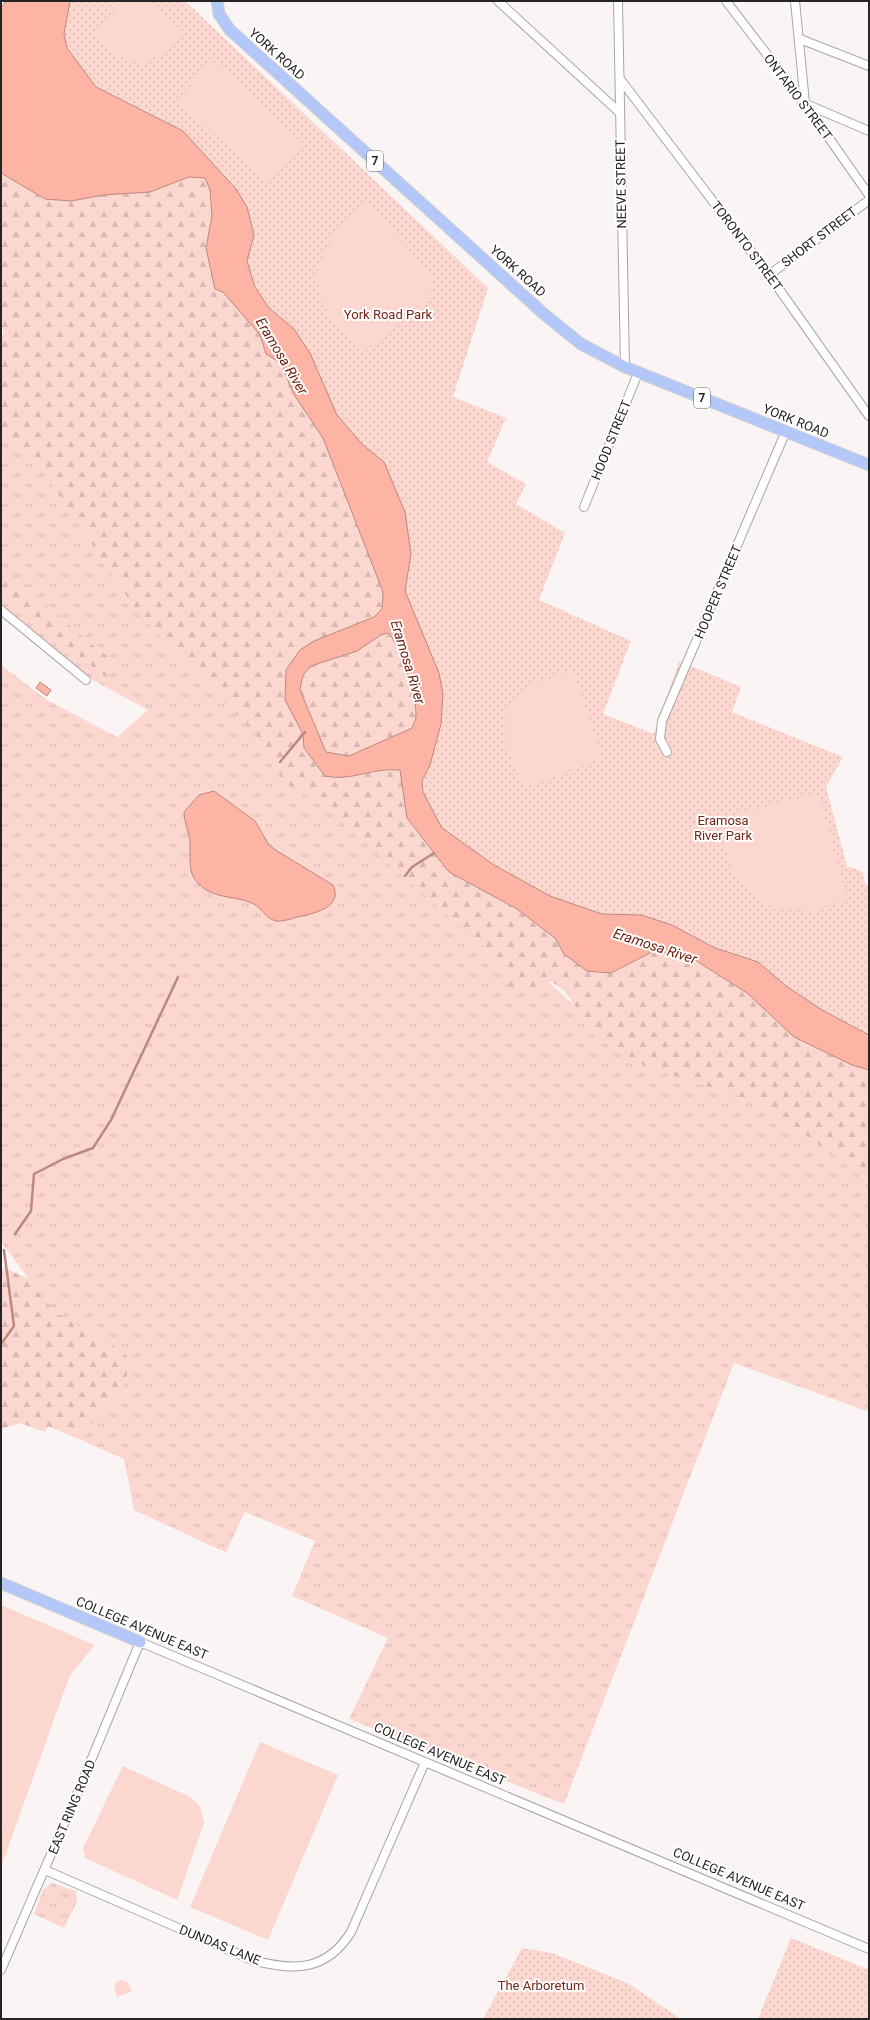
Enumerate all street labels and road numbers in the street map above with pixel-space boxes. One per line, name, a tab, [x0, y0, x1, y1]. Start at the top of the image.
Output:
street label: YORK ROAD	[246, 25, 308, 83]
street label: ONTARIO STREET	[761, 51, 835, 143]
street label: NEEVE STREET	[613, 139, 629, 229]
road number: 7	[367, 151, 383, 171]
street label: TORONTO STREET	[708, 198, 786, 294]
street label: SHORT STREET	[778, 204, 860, 270]
street label: YORK ROAD	[487, 242, 549, 300]
road number: 7	[694, 388, 710, 408]
street label: HOOD STREET	[588, 398, 634, 482]
street label: YORK ROAD	[761, 401, 831, 441]
street label: HOOPER STREET	[692, 543, 745, 641]
street label: COLLEGE AVENUE EAST	[74, 1593, 210, 1663]
street label: COLLEGE AVENUE EAST	[372, 1719, 508, 1789]
street label: EAST RING ROAD	[45, 1758, 99, 1856]
street label: COLLEGE AVENUE EAST	[671, 1844, 807, 1914]
street label: DUNDAS LANE	[177, 1922, 263, 1968]

